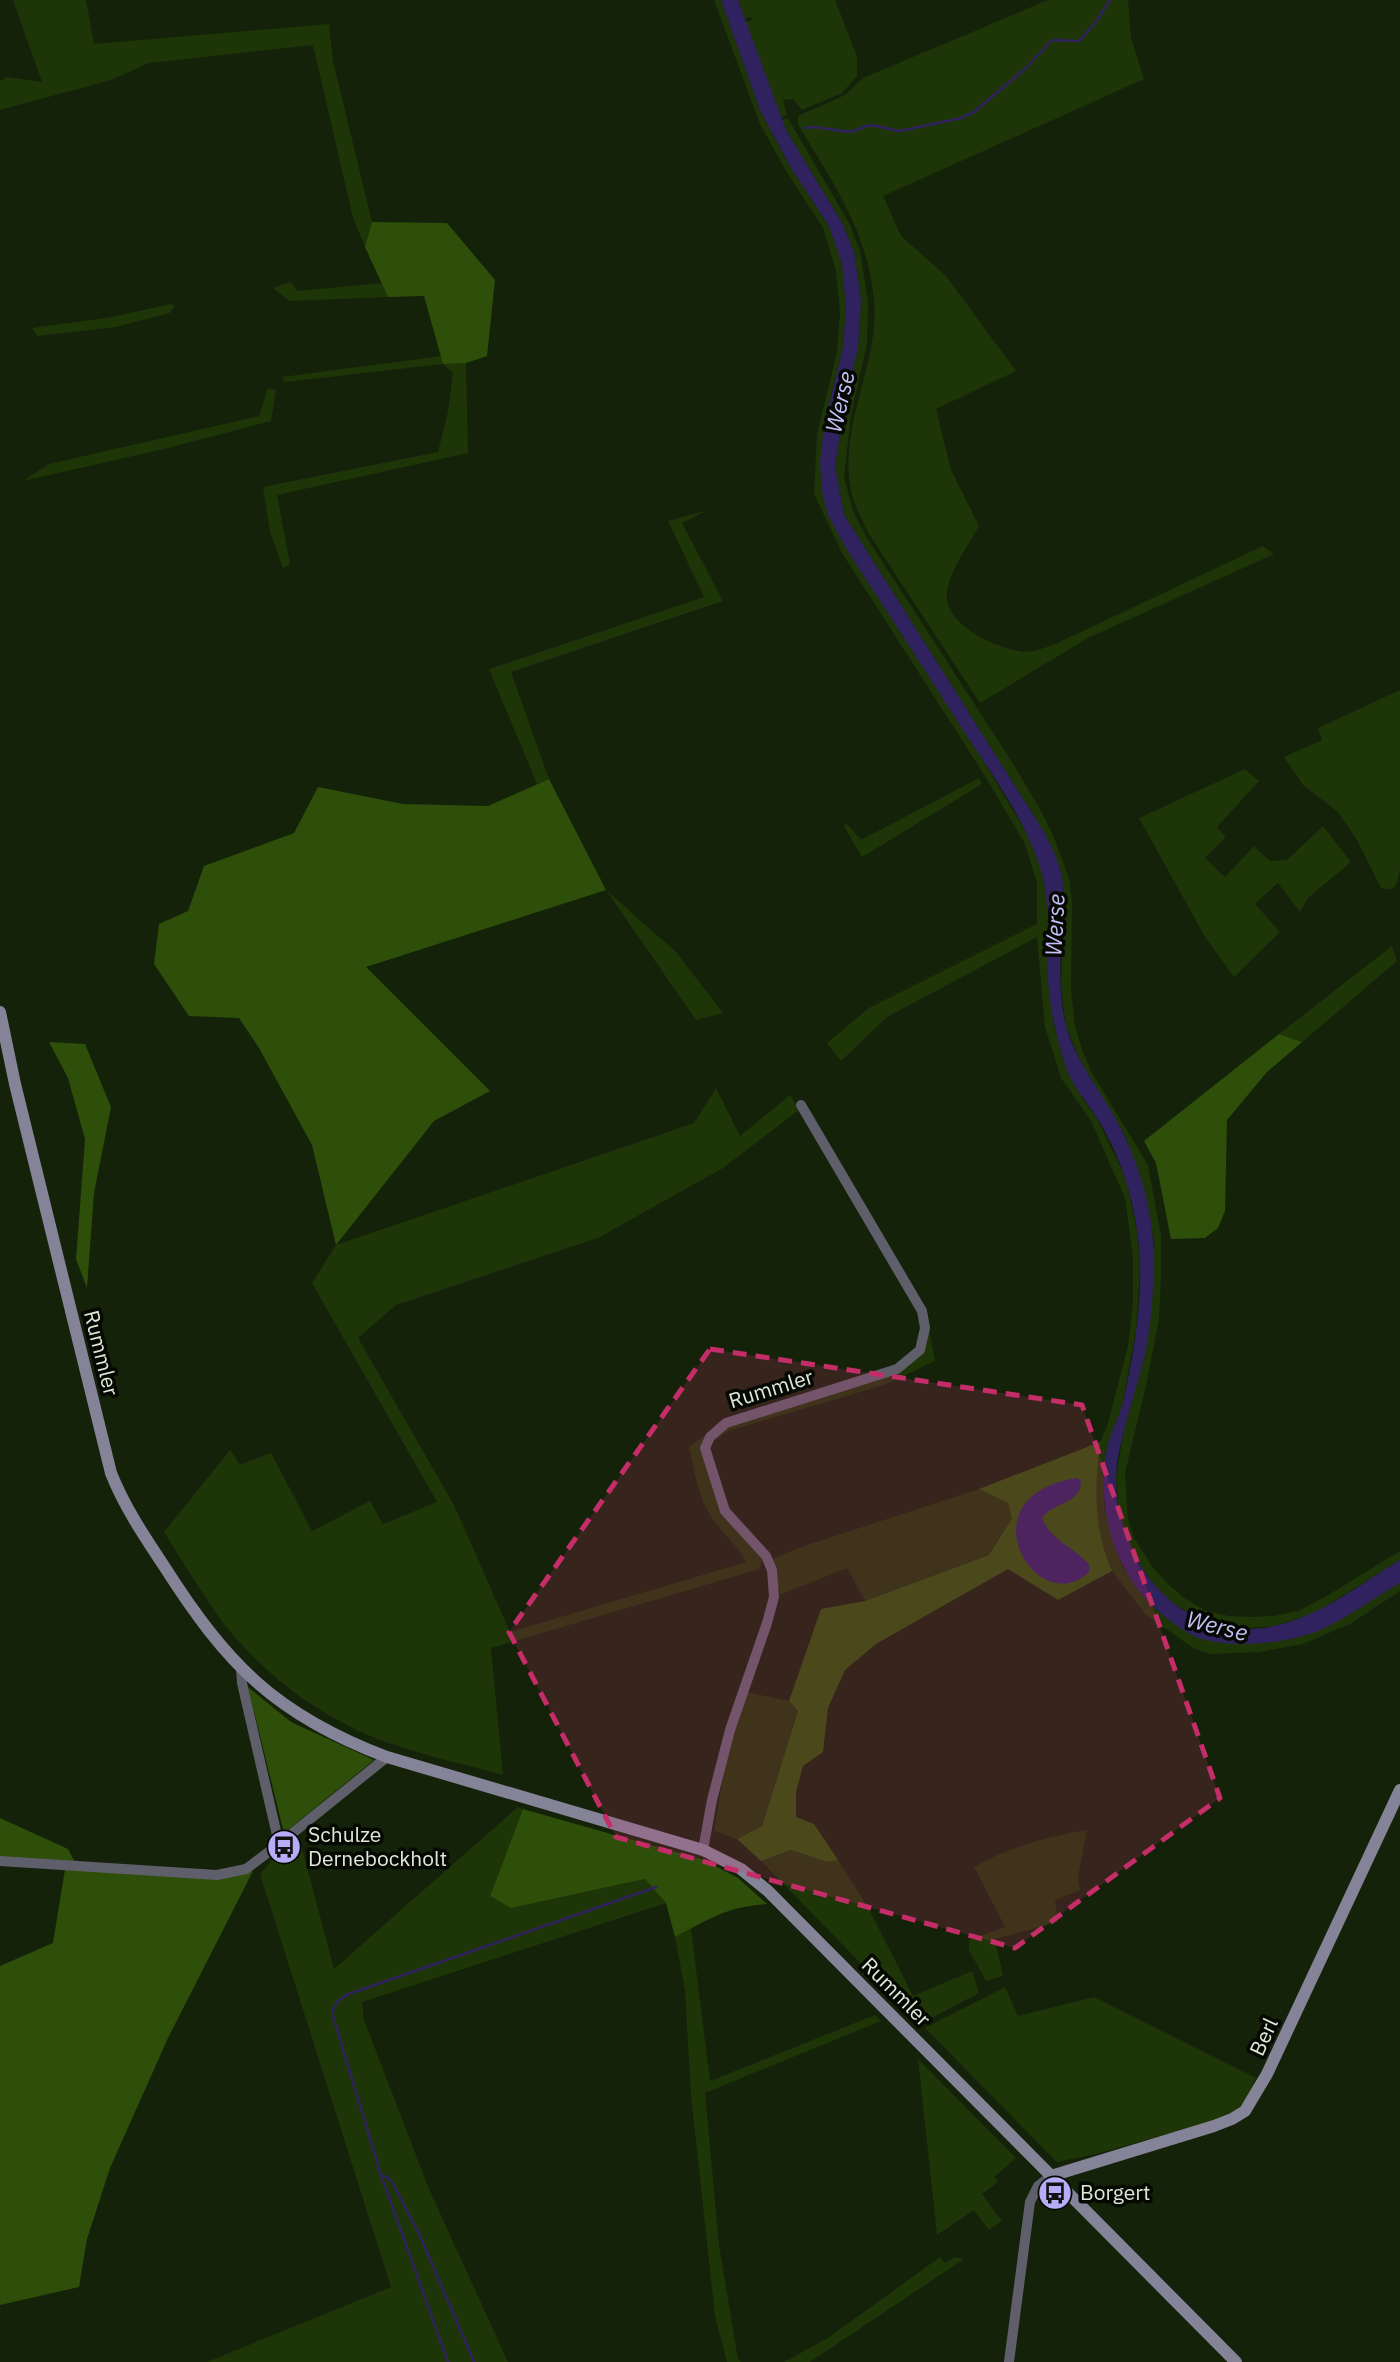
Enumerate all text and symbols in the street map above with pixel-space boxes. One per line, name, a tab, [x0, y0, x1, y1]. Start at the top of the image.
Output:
water label: Werse	[817, 368, 861, 435]
water label: Werse	[1037, 893, 1071, 957]
street label: Rummler	[78, 1307, 126, 1399]
street label: Rummler	[725, 1362, 817, 1414]
water label: Werse	[1183, 1603, 1251, 1647]
place label: Schulze Dernebockholt	[308, 1820, 447, 1872]
bus stop icon: Schulze Dernebockholt	[265, 1828, 303, 1866]
street label: Rummler	[856, 1951, 938, 2032]
street label: Berl	[1242, 2013, 1284, 2060]
bus stop icon: Borgert	[1036, 2174, 1074, 2212]
place label: Borgert	[1080, 2178, 1150, 2206]

